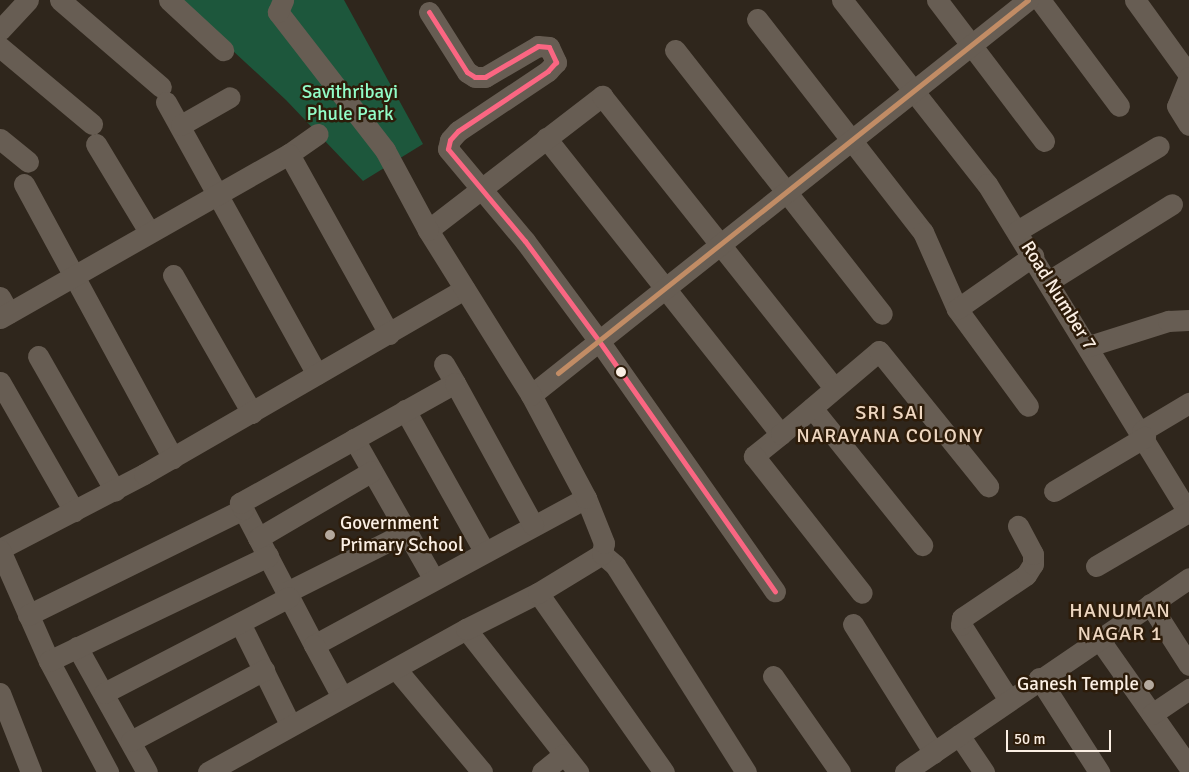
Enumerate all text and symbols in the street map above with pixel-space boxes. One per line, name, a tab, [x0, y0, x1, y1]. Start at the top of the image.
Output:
park label: Savithribayi Phule Park	[302, 82, 398, 126]
street label: Road Number 7	[1015, 237, 1101, 355]
unlabelled marker	[616, 367, 626, 377]
district label: SRI SAI NARAYANA COLONY	[794, 400, 986, 447]
place label: Government Primary School	[340, 513, 463, 557]
marker: Government Primary School	[324, 529, 336, 541]
district label: HANUMAN NAGAR 1	[1068, 599, 1172, 646]
place label: Ganesh Temple	[1017, 674, 1139, 696]
marker: Ganesh Temple	[1143, 679, 1155, 691]
scale bar	[1009, 720, 1114, 752]
text: 50 m	[1014, 730, 1045, 748]

